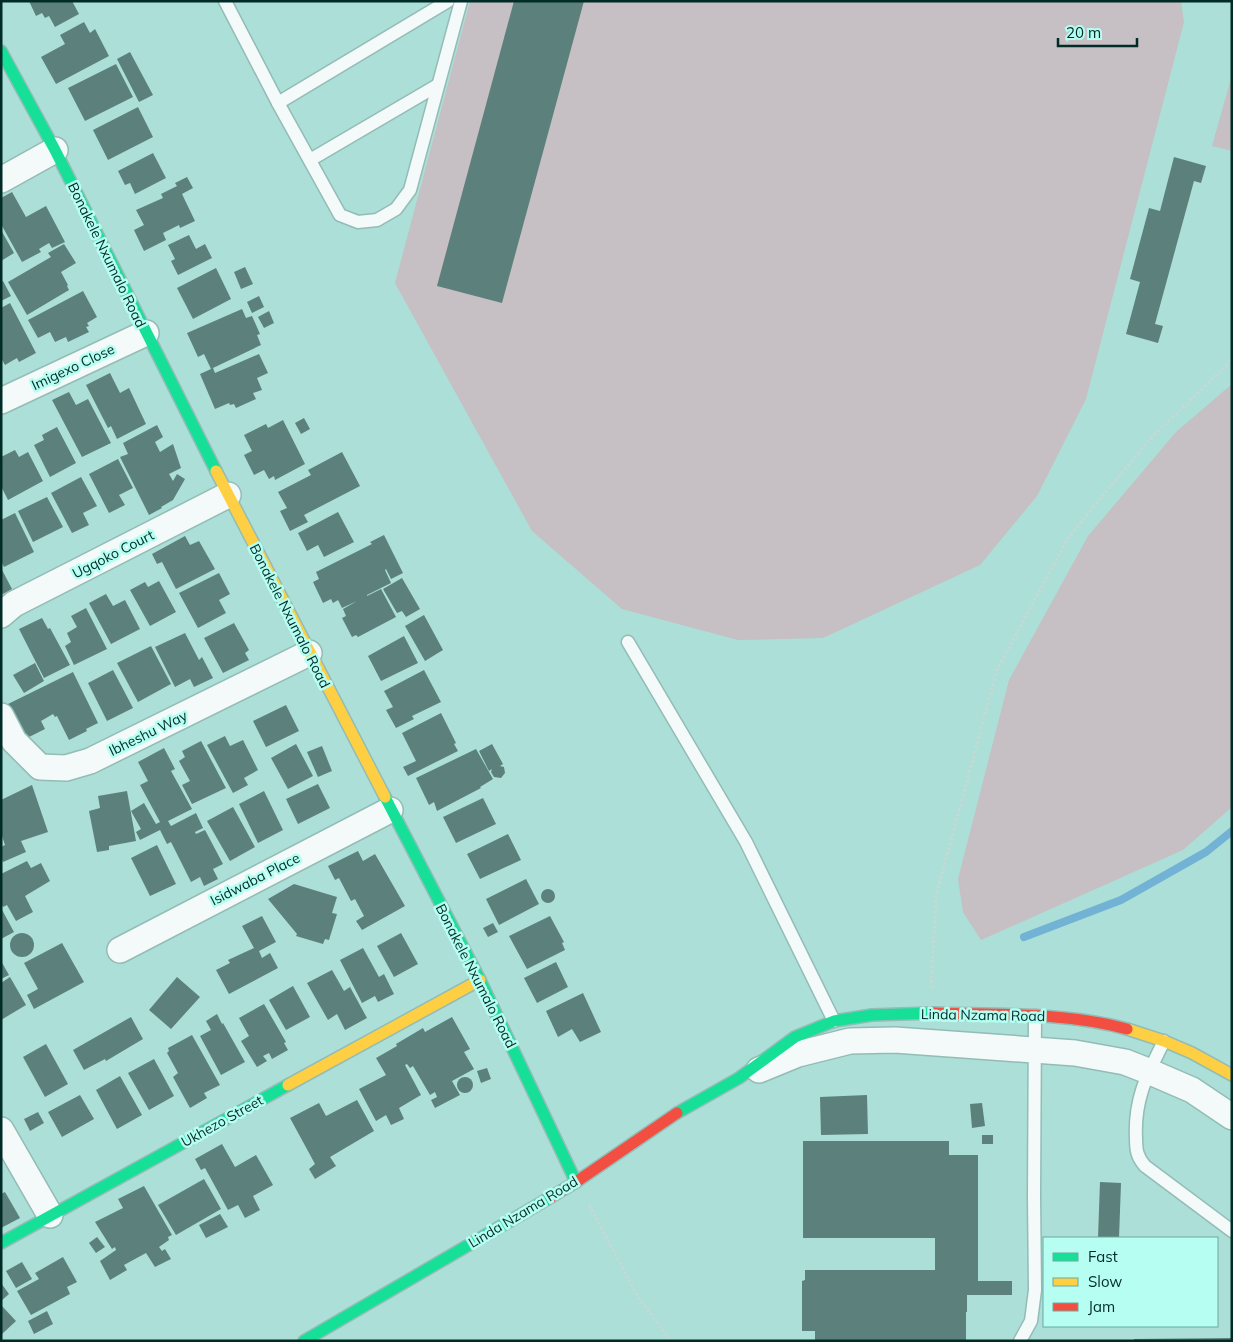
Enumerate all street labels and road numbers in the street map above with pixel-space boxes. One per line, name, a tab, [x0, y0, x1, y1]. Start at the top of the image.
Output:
street label: Bonakele Nxumalo Road	[64, 179, 150, 331]
street label: Imigexo Close	[29, 340, 117, 394]
street label: Ugqoko Court	[69, 526, 157, 582]
street label: Bonakele Nxumalo Road	[246, 541, 334, 691]
street label: Ibheshu Way	[106, 706, 191, 760]
street label: Isidwaba Place	[207, 849, 303, 909]
street label: Bonakele Nxumalo Road	[432, 901, 520, 1051]
street label: Linda Nzama Road	[921, 1005, 1045, 1025]
street label: Ukhezo Street	[178, 1091, 266, 1151]
street label: Linda Nzama Road	[465, 1172, 581, 1252]

